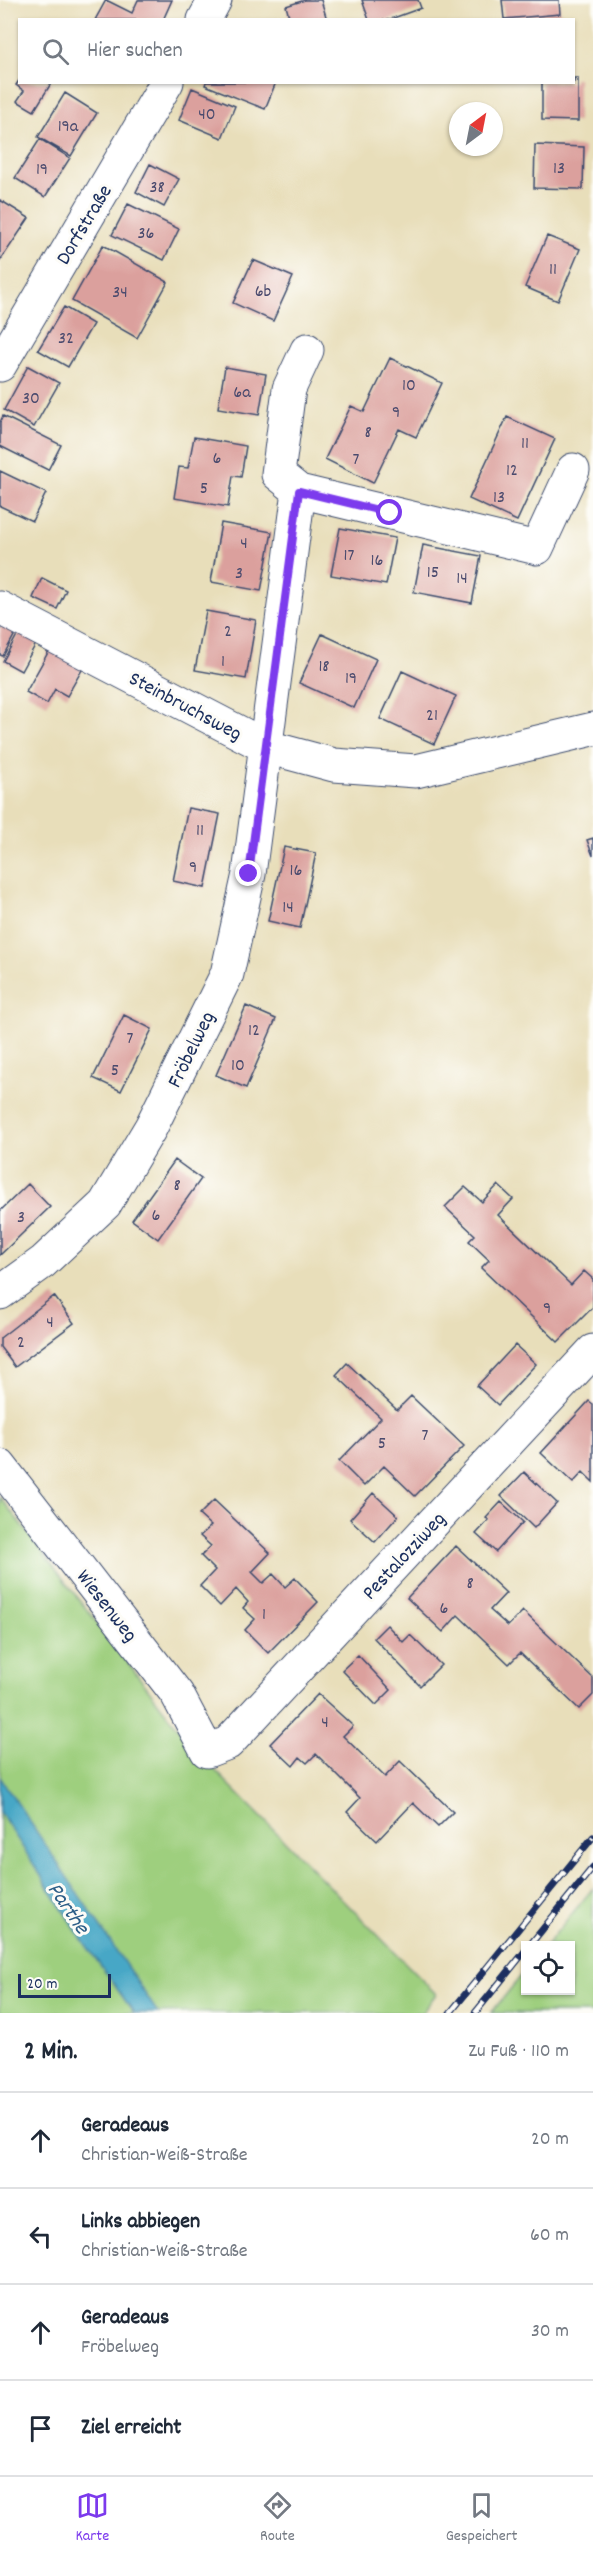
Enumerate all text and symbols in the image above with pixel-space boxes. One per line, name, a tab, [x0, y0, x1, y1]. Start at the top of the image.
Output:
search box	[18, 18, 575, 84]
icon: search	[39, 35, 72, 68]
text: Hier suchen	[87, 36, 183, 67]
north arrow	[449, 102, 503, 156]
house number: 40	[198, 103, 216, 128]
house number: 19a	[58, 115, 79, 140]
house number: 13	[553, 157, 565, 182]
house number: 19	[36, 158, 48, 183]
house number: 38	[149, 176, 165, 201]
street label: Dorfstraße	[50, 180, 121, 271]
house number: 36	[138, 222, 154, 247]
house number: 11	[549, 258, 557, 283]
house number: 6b	[255, 280, 272, 305]
house number: 34	[112, 281, 128, 306]
house number: 32	[58, 327, 74, 352]
house number: 10	[402, 374, 416, 399]
house number: 6a	[233, 381, 251, 406]
house number: 30	[22, 387, 40, 412]
house number: 9	[392, 401, 400, 426]
house number: 8	[364, 421, 372, 446]
house number: 11	[521, 432, 529, 457]
house number: 6	[213, 447, 221, 472]
house number: 7	[353, 448, 360, 473]
house number: 12	[506, 459, 518, 484]
house number: 5	[200, 477, 208, 502]
house number: 13	[493, 486, 505, 511]
route start	[376, 499, 402, 525]
house number: 4	[240, 532, 248, 557]
house number: 17	[344, 544, 355, 569]
house number: 16	[371, 549, 383, 574]
house number: 15	[427, 561, 439, 586]
house number: 3	[235, 562, 243, 587]
house number: 14	[456, 567, 468, 592]
house number: 2	[224, 620, 232, 645]
house number: 1	[221, 650, 225, 675]
house number: 18	[318, 655, 330, 680]
street label: Steinbruchsweg	[123, 665, 247, 750]
house number: 19	[345, 667, 357, 692]
house number: 21	[426, 704, 438, 729]
house number: 11	[196, 819, 204, 844]
house number: 9	[189, 856, 197, 881]
house number: 16	[290, 859, 302, 884]
route end	[235, 860, 261, 886]
house number: 14	[282, 896, 294, 921]
street label: Fröbelweg	[161, 1007, 224, 1094]
house number: 12	[248, 1019, 260, 1044]
house number: 7	[127, 1027, 134, 1052]
house number: 10	[231, 1054, 245, 1079]
house number: 5	[111, 1059, 119, 1084]
house number: 8	[173, 1174, 181, 1199]
house number: 6	[152, 1204, 160, 1229]
house number: 3	[17, 1206, 25, 1231]
house number: 9	[543, 1297, 551, 1322]
house number: 4	[46, 1311, 54, 1336]
house number: 2	[17, 1331, 25, 1356]
house number: 7	[422, 1424, 429, 1449]
house number: 5	[378, 1432, 386, 1457]
street label: Pestalozziweg	[356, 1506, 454, 1608]
street label: Wiesenweg	[68, 1564, 144, 1650]
house number: 8	[466, 1572, 474, 1597]
house number: 6	[440, 1597, 448, 1622]
house number: 1	[262, 1603, 266, 1628]
house number: 4	[321, 1711, 329, 1736]
water label: Parthe	[38, 1877, 96, 1942]
map controls	[521, 1941, 575, 1995]
button: locate	[521, 1941, 575, 1995]
scale bar	[18, 1971, 111, 1998]
text: 20 m	[27, 1973, 57, 1996]
text: 2 Min.	[24, 2034, 78, 2071]
text: Zu Fuß · 110 m	[468, 2038, 569, 2066]
text: Geradeaus	[81, 2111, 169, 2142]
icon: ahead	[24, 2124, 57, 2157]
text: 20 m	[531, 2126, 569, 2154]
text: Christian-Weiß-Straße	[81, 2142, 248, 2170]
text: Links abbiegen	[81, 2207, 200, 2238]
icon: left	[24, 2220, 57, 2253]
text: 60 m	[530, 2222, 569, 2250]
text: Christian-Weiß-Straße	[81, 2238, 248, 2266]
text: Geradeaus	[81, 2303, 169, 2334]
icon: ahead	[24, 2316, 57, 2349]
text: 30 m	[531, 2318, 569, 2346]
text: Fröbelweg	[81, 2334, 159, 2362]
icon: arrive	[24, 2412, 57, 2445]
text: Ziel erreicht	[81, 2413, 181, 2444]
tab: Karte	[75, 2489, 109, 2548]
tab: Route	[260, 2489, 295, 2548]
tab: Gespeichert	[446, 2489, 518, 2548]

